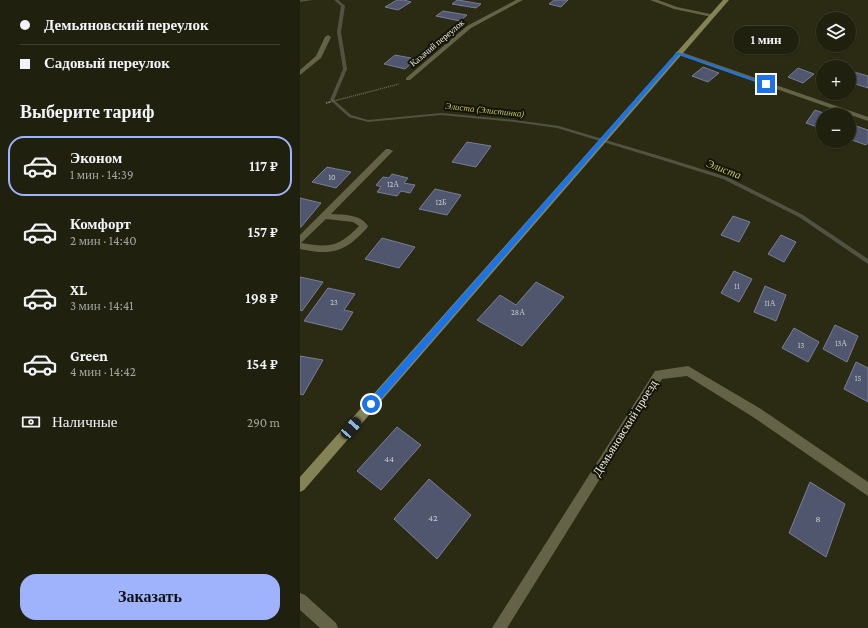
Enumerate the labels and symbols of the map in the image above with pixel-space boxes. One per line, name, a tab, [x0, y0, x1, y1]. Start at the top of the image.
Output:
street label: Казачий переулок	[408, 17, 467, 69]
callout: 1 мин	[733, 26, 799, 54]
route end	[757, 75, 775, 93]
water label: Элиста (Элистинка)	[445, 101, 525, 120]
water label: Элиста	[705, 157, 743, 181]
house number: 10	[328, 173, 336, 182]
house number: 12А	[387, 180, 399, 189]
house number: 12Б	[435, 198, 447, 207]
house number: 11	[734, 282, 740, 291]
house number: 23	[330, 298, 338, 307]
house number: 11А	[764, 299, 776, 308]
house number: 28А	[511, 308, 525, 317]
house number: 13А	[835, 339, 847, 348]
house number: 13	[798, 341, 804, 350]
house number: 15	[855, 374, 861, 383]
street label: Демьяновский проезд	[590, 377, 660, 479]
route start	[362, 395, 380, 413]
car	[339, 415, 363, 441]
house number: 44	[384, 453, 394, 464]
house number: 42	[428, 512, 438, 523]
house number: 8	[815, 513, 821, 524]

